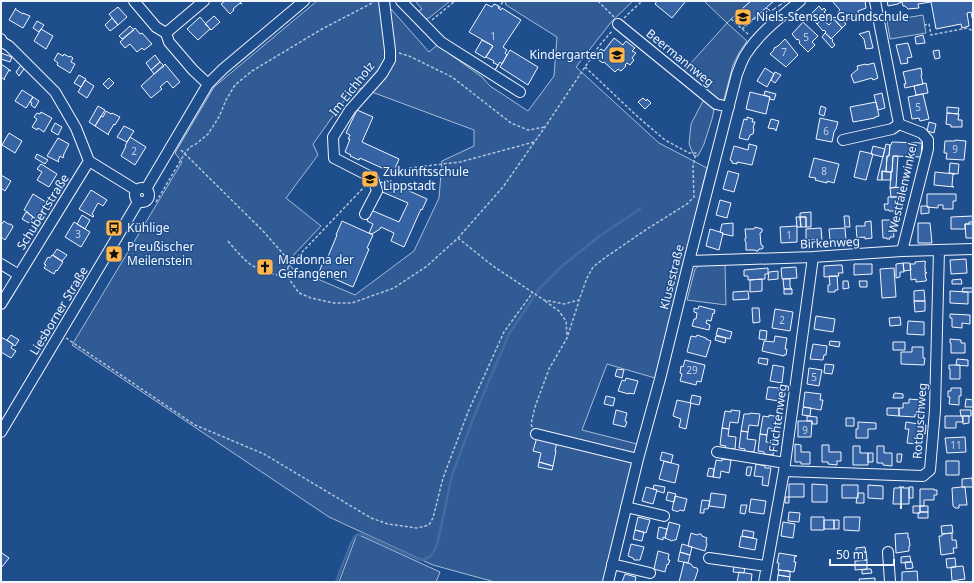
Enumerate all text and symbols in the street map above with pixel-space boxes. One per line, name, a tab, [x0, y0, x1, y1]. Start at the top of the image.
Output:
school or university icon: Niels-Stensen-Grundschule	[733, 7, 753, 27]
place label: Niels-Stensen-Grundschule	[756, 8, 909, 25]
street label: Beermannweg	[643, 25, 718, 90]
house number: 1	[490, 29, 496, 43]
house number: 5	[803, 30, 809, 44]
school or university icon: Kindergarten	[607, 45, 627, 65]
house number: 7	[781, 45, 787, 59]
place label: Kindergarten	[529, 46, 604, 63]
street label: Im Eichholz	[325, 58, 378, 119]
house number: 5	[915, 100, 921, 114]
house number: 6	[823, 124, 829, 138]
street label: Westfalenwinkel	[884, 141, 921, 235]
house number: 9	[952, 142, 958, 156]
house number: 2	[131, 144, 137, 158]
place label: Zukunftsschule Lippstadt	[383, 163, 469, 194]
house number: 8	[821, 164, 827, 178]
school or university icon: Zukunftsschule Lippstadt	[360, 169, 380, 189]
street label: Schubertstraße	[12, 170, 73, 253]
bus stop icon: Kühlige	[104, 218, 124, 238]
place label: Kühlige	[127, 219, 170, 236]
house number: 3	[75, 227, 81, 241]
house number: 1	[786, 228, 792, 242]
street label: Birkenweg	[800, 232, 860, 253]
place label: Preußischer Meilenstein	[127, 238, 195, 269]
street label: Klusestraße	[655, 242, 688, 311]
place icon: Preußischer Meilenstein	[104, 244, 124, 264]
place label: Madonna der Gefangenen	[278, 251, 354, 282]
church icon: Madonna der Gefangenen	[255, 257, 275, 277]
street label: Liesborner Straße	[25, 263, 92, 358]
house number: 2	[779, 313, 785, 327]
house number: 29	[686, 363, 698, 377]
house number: 5	[811, 370, 817, 384]
street label: Rotbuschweg	[908, 382, 931, 460]
street label: Füchtenweg	[764, 383, 791, 453]
house number: 9	[802, 423, 808, 437]
house number: 11	[950, 438, 962, 452]
scale bar	[830, 541, 894, 567]
text: 50 m	[836, 546, 864, 563]

